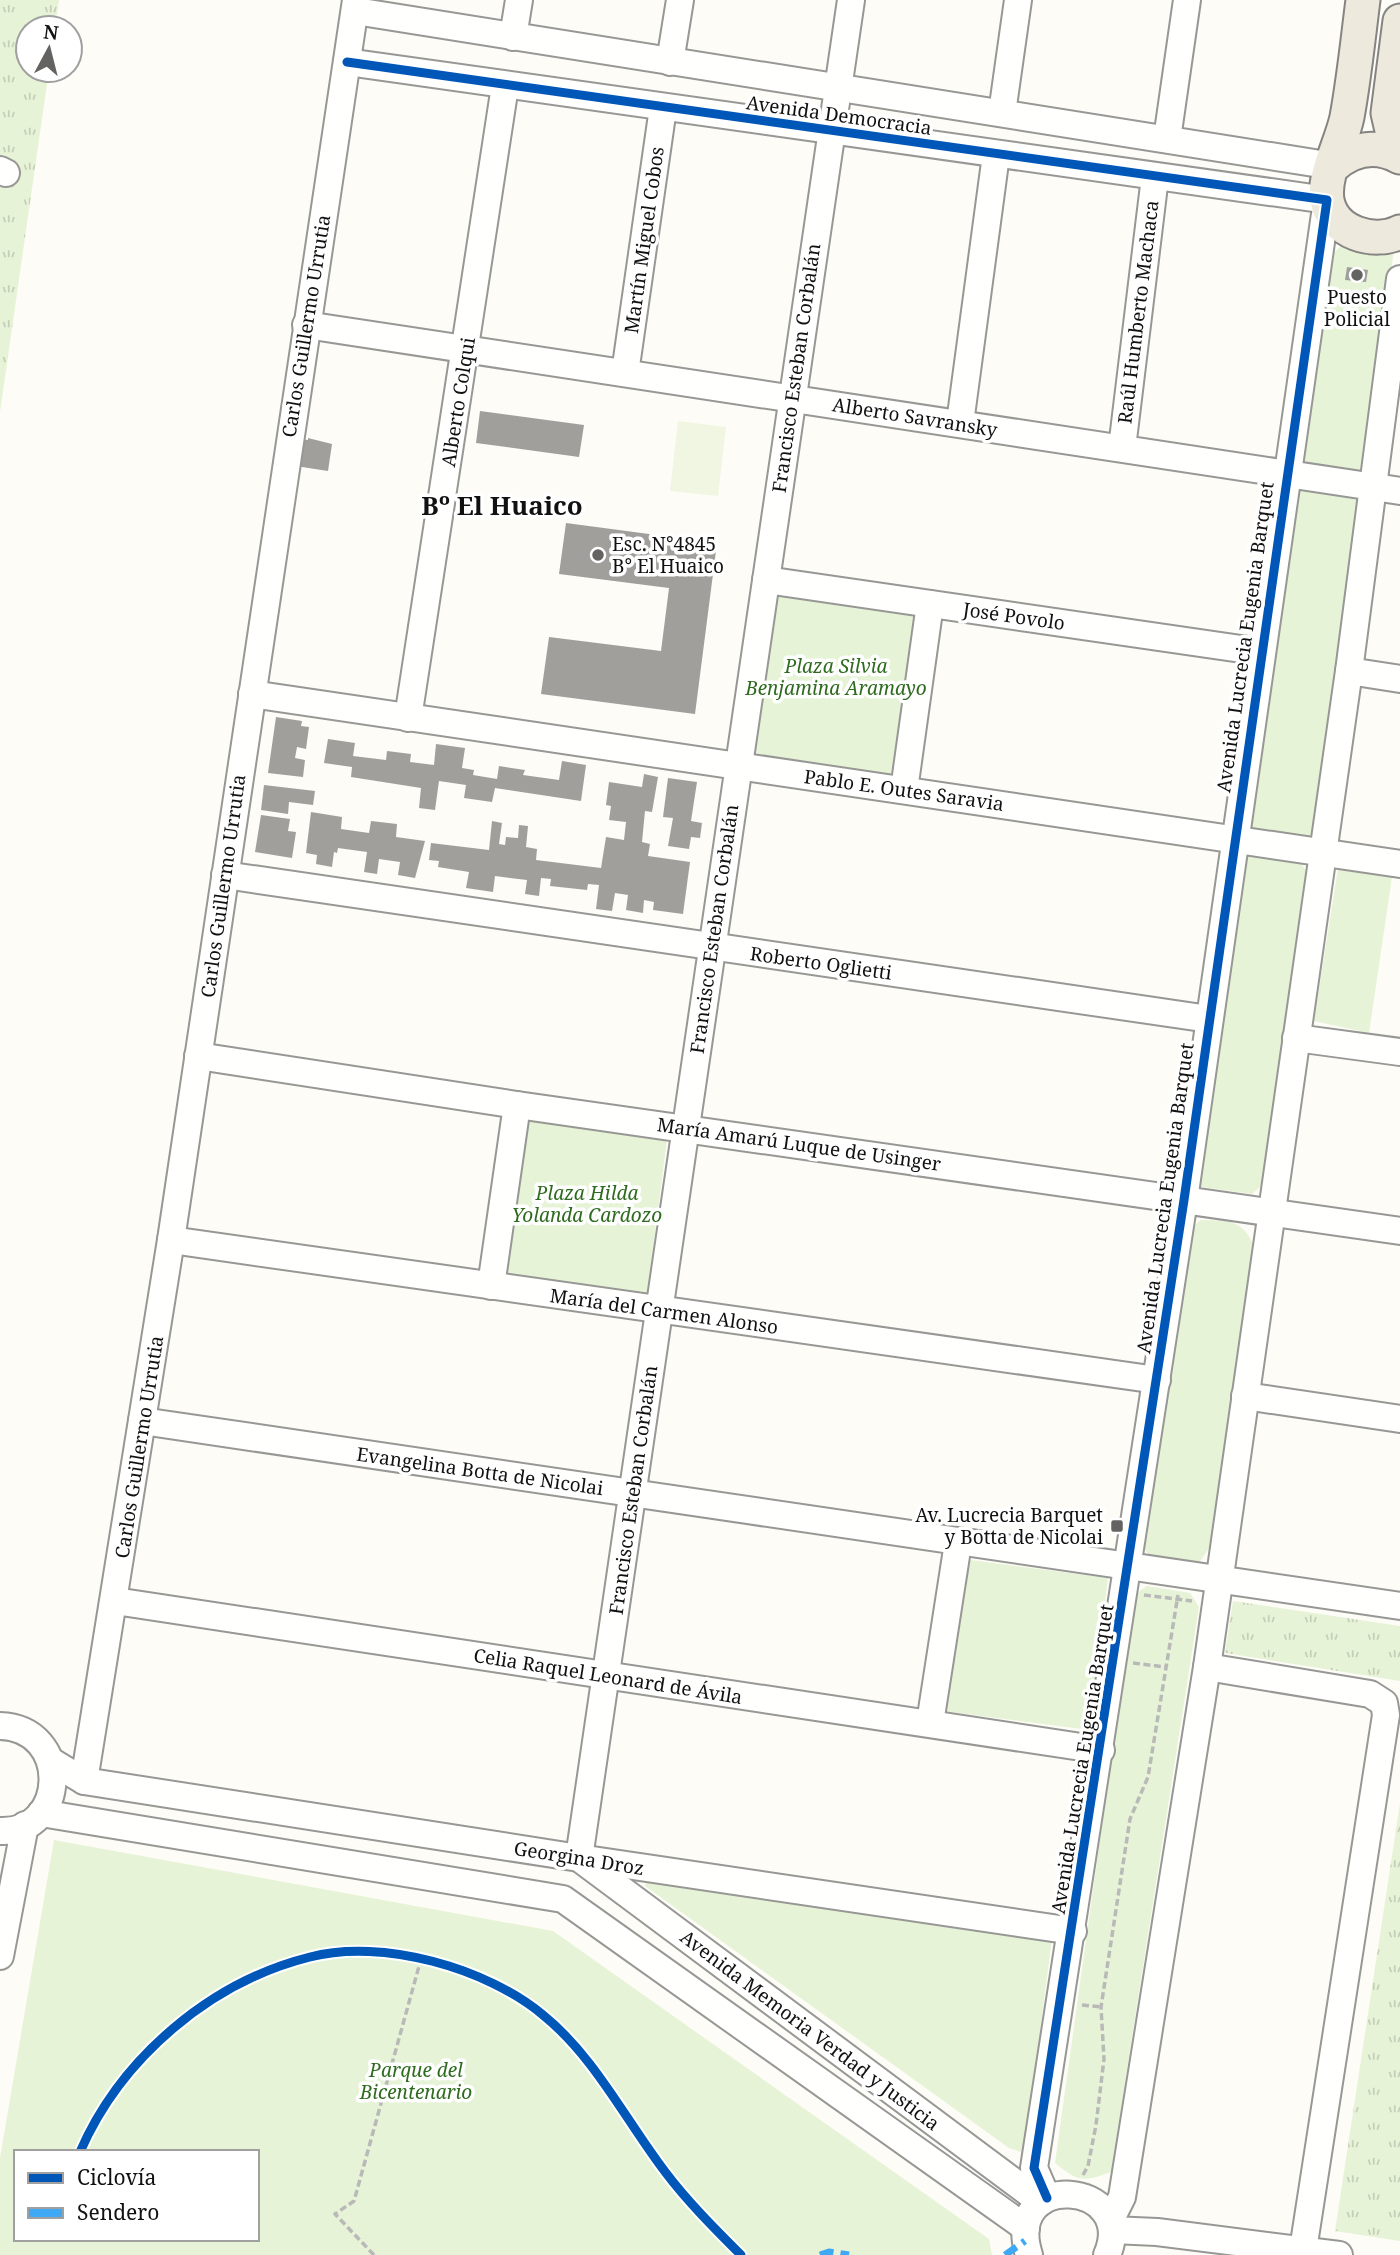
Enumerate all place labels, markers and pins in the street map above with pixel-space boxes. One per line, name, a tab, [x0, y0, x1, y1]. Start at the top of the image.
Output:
marker: Puesto Policial	[1349, 267, 1365, 283]
place label: Puesto Policial	[1324, 284, 1390, 332]
place label: Esc. N°4845 B° El Huaico	[612, 531, 724, 579]
marker: Esc. N°4845 B° El Huaico	[590, 547, 606, 563]
place label: Av. Lucrecia Barquet y Botta de Nicolai	[915, 1502, 1103, 1550]
marker: Av. Lucrecia Barquet y Botta de Nicolai	[1109, 1518, 1125, 1534]

